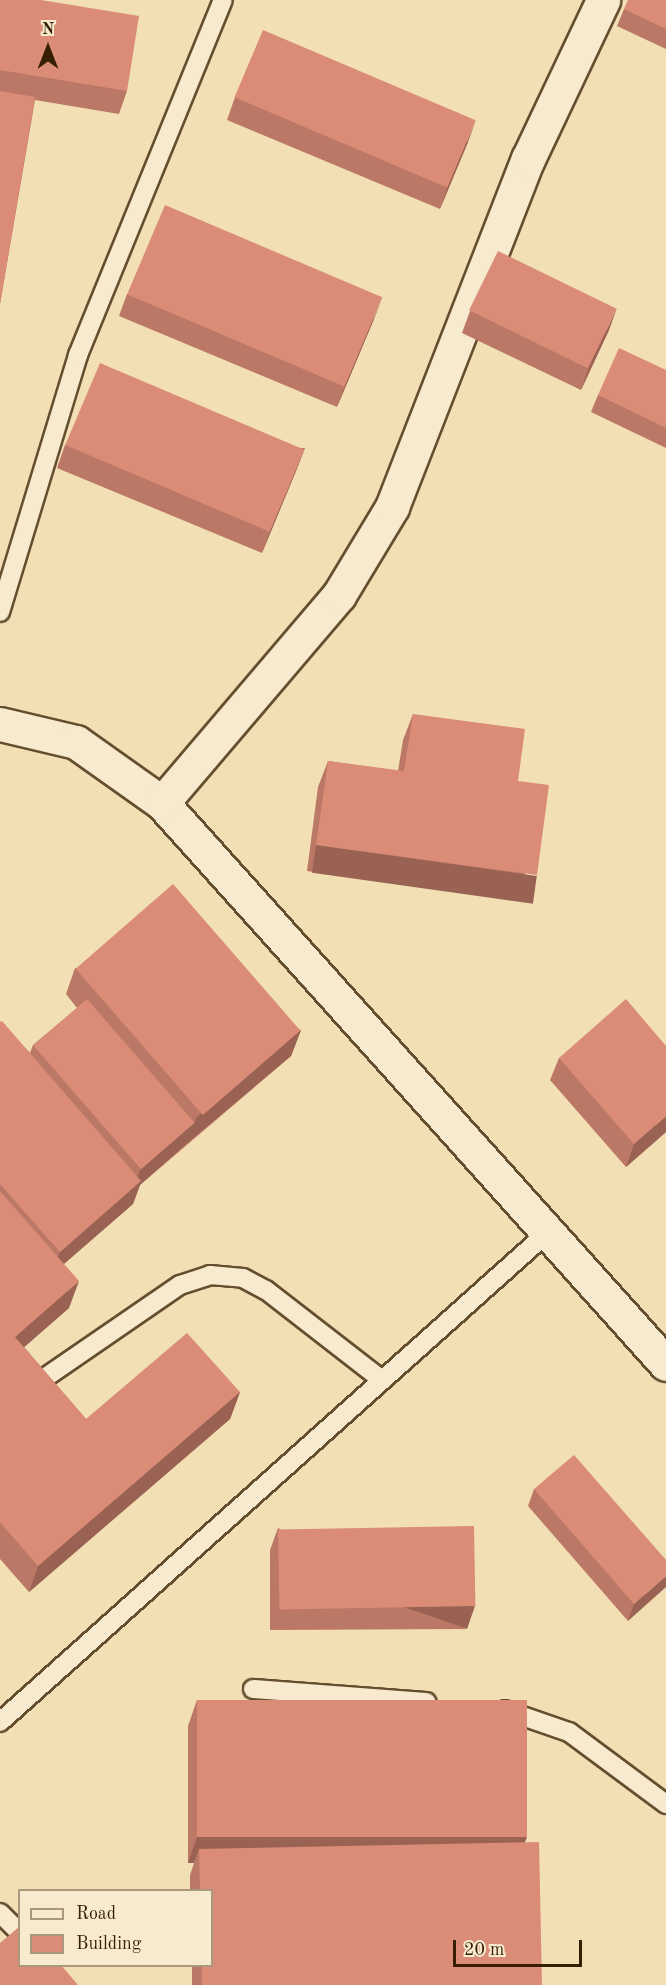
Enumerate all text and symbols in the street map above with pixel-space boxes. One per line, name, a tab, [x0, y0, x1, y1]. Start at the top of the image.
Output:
north arrow	[18, 18, 78, 78]
text: N	[42, 22, 54, 38]
legend	[18, 1889, 213, 1967]
text: Road	[76, 1905, 116, 1923]
scale bar	[456, 1928, 585, 1966]
text: Building	[76, 1935, 141, 1953]
text: 20 m	[464, 1941, 504, 1959]

